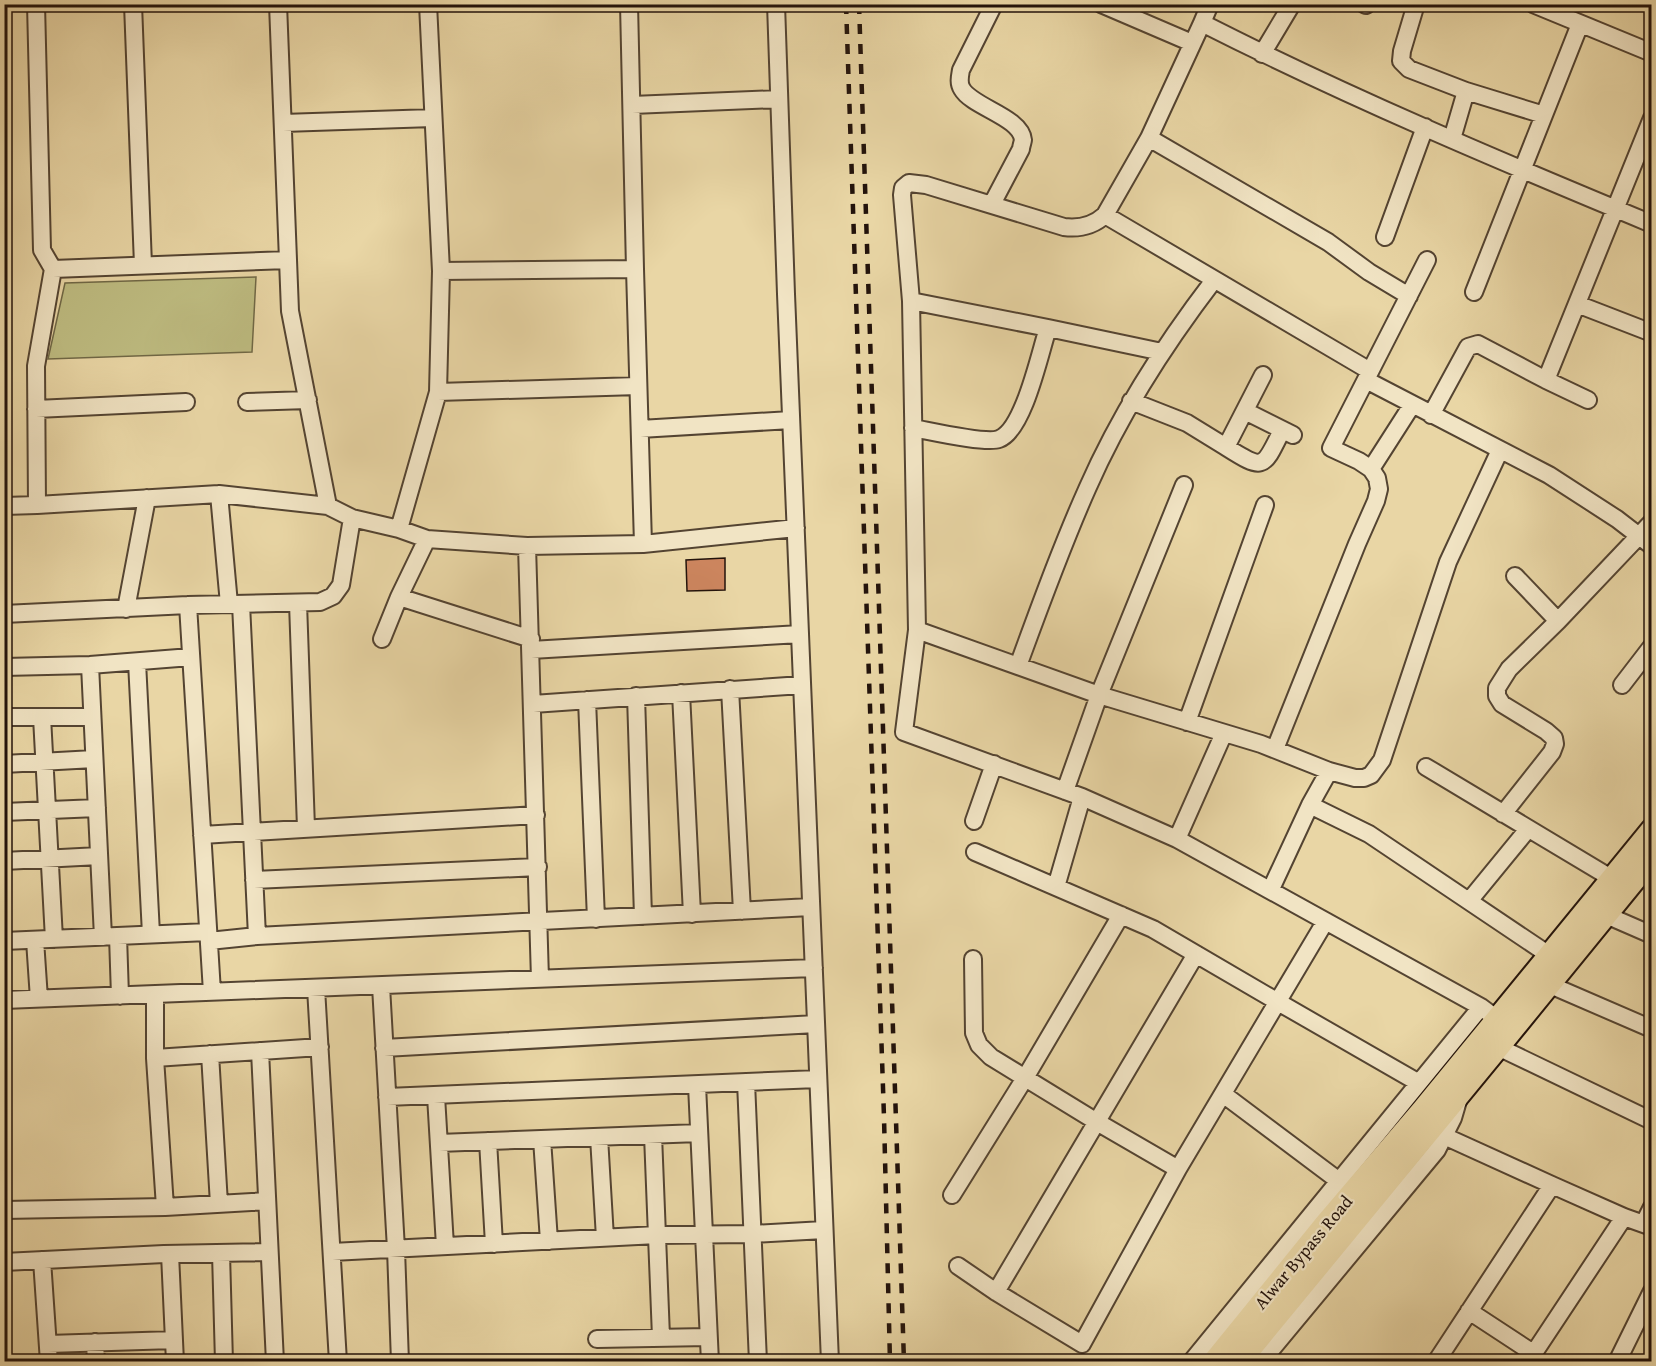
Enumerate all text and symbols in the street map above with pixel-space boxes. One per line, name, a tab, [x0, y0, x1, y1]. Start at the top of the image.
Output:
street label: Alwar Bypass Road	[1247, 1189, 1359, 1315]

